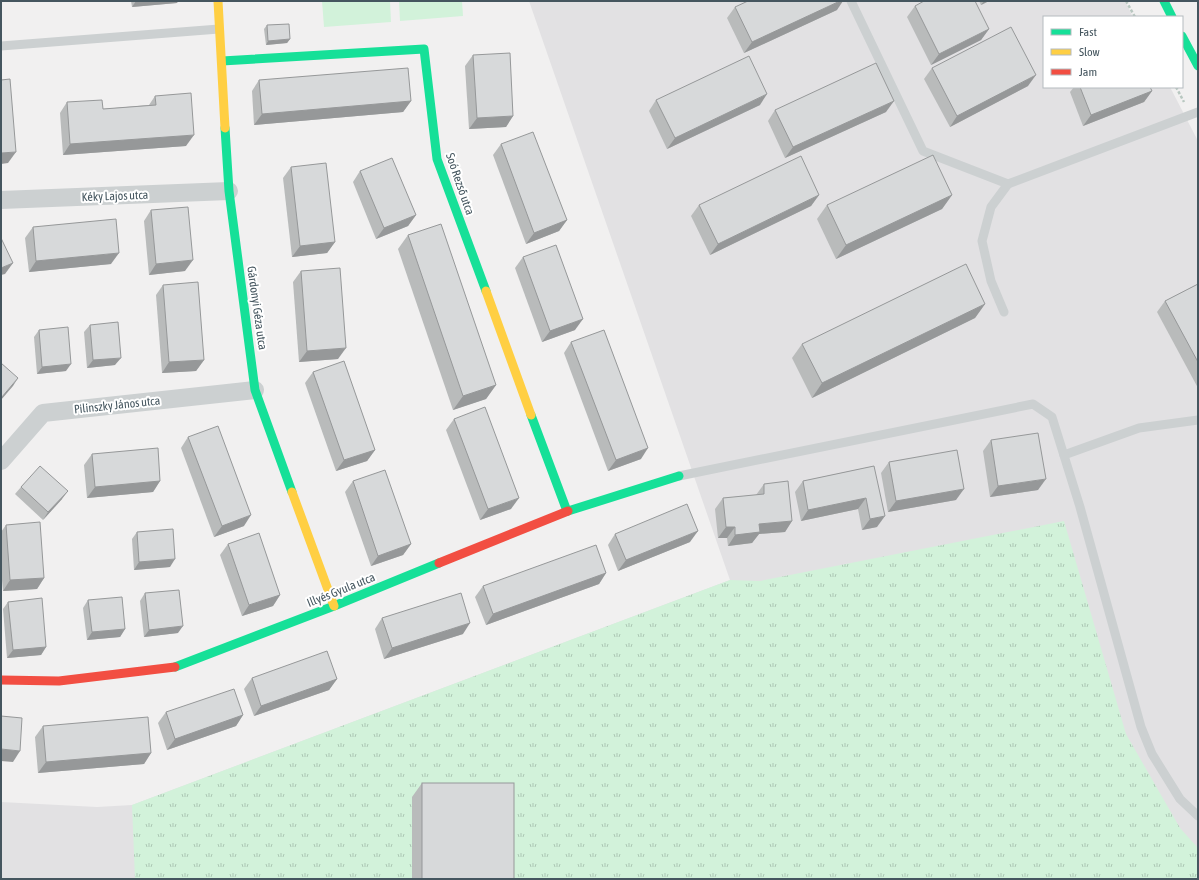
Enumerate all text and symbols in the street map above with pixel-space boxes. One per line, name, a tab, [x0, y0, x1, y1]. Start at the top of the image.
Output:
legend	[1043, 16, 1183, 88]
text: Fast	[1079, 25, 1097, 39]
text: Slow	[1079, 45, 1100, 59]
text: Jam	[1079, 65, 1097, 79]
street label: Soó Rezső utca	[443, 151, 477, 217]
street label: Kéky Lajos utca	[81, 188, 149, 204]
street label: Gárdonyi Géza utca	[244, 265, 270, 351]
street label: Pilinszky János utca	[73, 394, 161, 416]
street label: Illyés Gyula utca	[305, 570, 377, 610]

